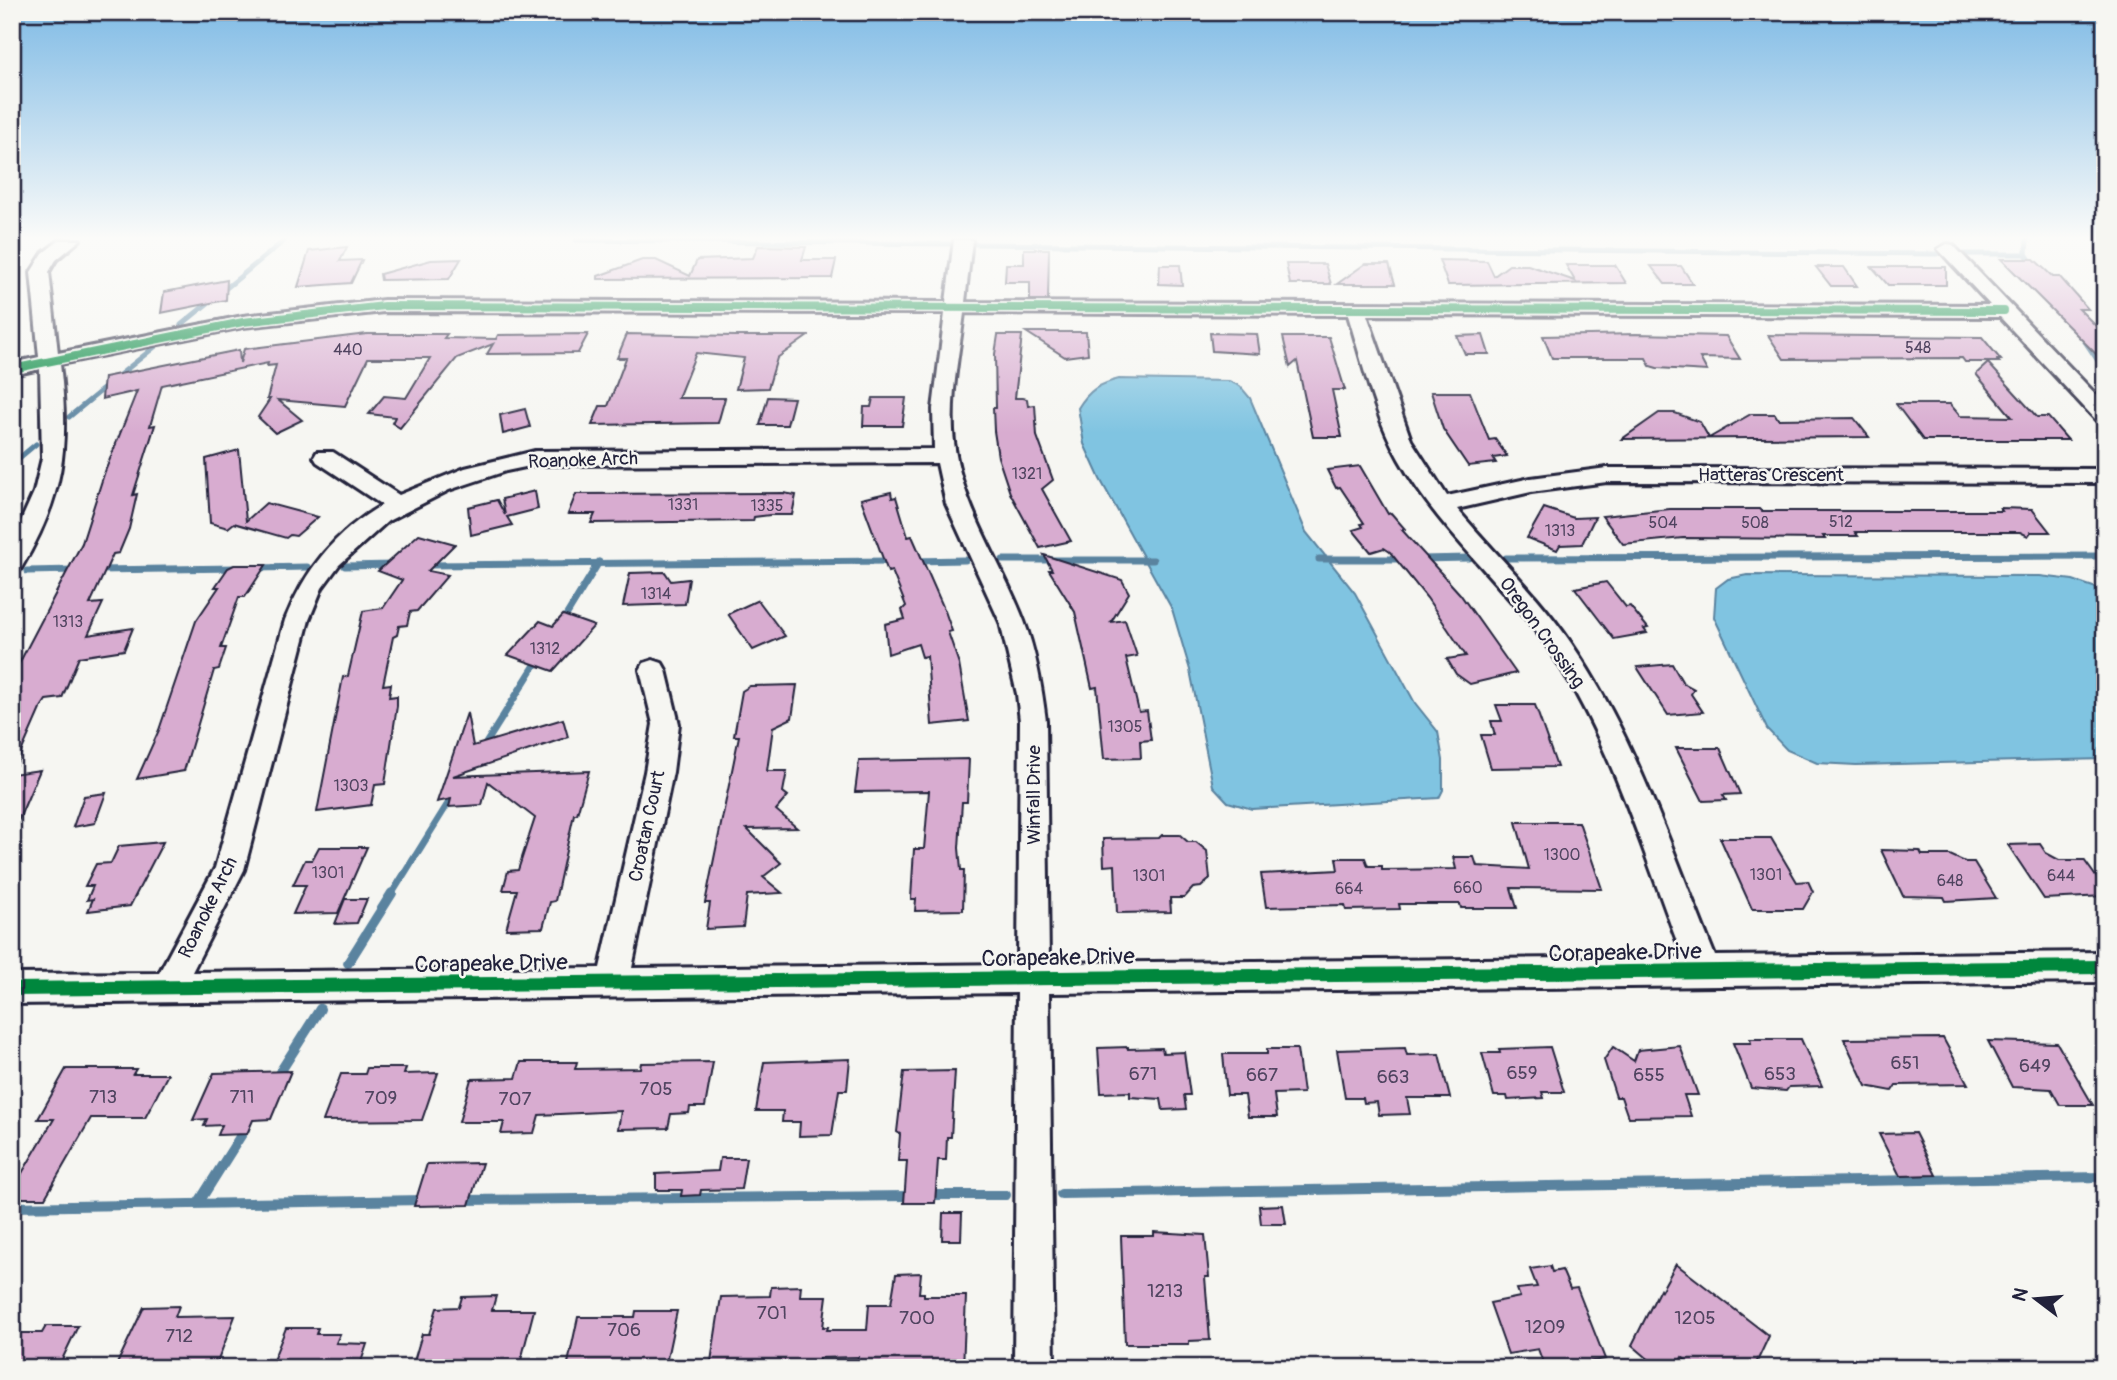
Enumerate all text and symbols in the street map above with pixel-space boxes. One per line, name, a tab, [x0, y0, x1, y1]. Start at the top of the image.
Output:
house number: 548	[1905, 338, 1931, 358]
house number: 440	[333, 340, 363, 360]
street label: Roanoke Arch	[528, 446, 638, 474]
street label: Hatteras Crescent	[1698, 463, 1844, 487]
house number: 1321	[1012, 464, 1042, 484]
house number: 1331	[668, 495, 698, 515]
house number: 1335	[751, 496, 783, 516]
house number: 512	[1829, 512, 1853, 532]
house number: 504	[1649, 513, 1677, 533]
house number: 508	[1741, 513, 1769, 533]
house number: 1313	[1545, 521, 1575, 541]
street label: Oregon Crossing	[1494, 572, 1590, 693]
house number: 1314	[641, 584, 671, 604]
house number: 1313	[53, 612, 83, 632]
house number: 1312	[530, 639, 560, 659]
house number: 1305	[1108, 717, 1142, 737]
street label: Winfall Drive	[1022, 745, 1046, 845]
street label: Croatan Court	[623, 768, 671, 884]
house number: 1303	[333, 776, 369, 796]
house number: 1300	[1543, 845, 1581, 865]
street label: Roanoke Arch	[173, 853, 243, 962]
house number: 1301	[312, 863, 344, 883]
house number: 1301	[1750, 865, 1782, 885]
house number: 1301	[1133, 866, 1165, 886]
house number: 644	[2047, 866, 2075, 886]
house number: 648	[1937, 871, 1963, 891]
house number: 660	[1453, 878, 1483, 898]
house number: 664	[1335, 879, 1363, 899]
street label: Corapeake Drive	[1548, 937, 1703, 968]
street label: Corapeake Drive	[981, 942, 1136, 973]
street label: Corapeake Drive	[414, 948, 569, 979]
house number: 651	[1891, 1051, 1919, 1075]
house number: 649	[2019, 1054, 2051, 1078]
house number: 659	[1506, 1061, 1538, 1085]
house number: 671	[1129, 1062, 1157, 1086]
house number: 653	[1764, 1062, 1796, 1086]
house number: 667	[1246, 1063, 1278, 1087]
house number: 655	[1633, 1063, 1665, 1087]
house number: 663	[1377, 1065, 1409, 1089]
house number: 705	[639, 1077, 673, 1101]
house number: 713	[89, 1085, 117, 1109]
house number: 711	[230, 1085, 254, 1109]
house number: 709	[365, 1086, 397, 1110]
house number: 707	[498, 1087, 532, 1111]
north arrow	[2002, 1264, 2072, 1334]
house number: 1213	[1147, 1279, 1183, 1303]
text: N	[2007, 1285, 2034, 1304]
house number: 701	[757, 1301, 787, 1325]
house number: 700	[899, 1306, 935, 1330]
house number: 1205	[1674, 1306, 1716, 1330]
house number: 1209	[1525, 1315, 1565, 1339]
house number: 706	[607, 1318, 641, 1342]
house number: 712	[165, 1324, 193, 1348]

